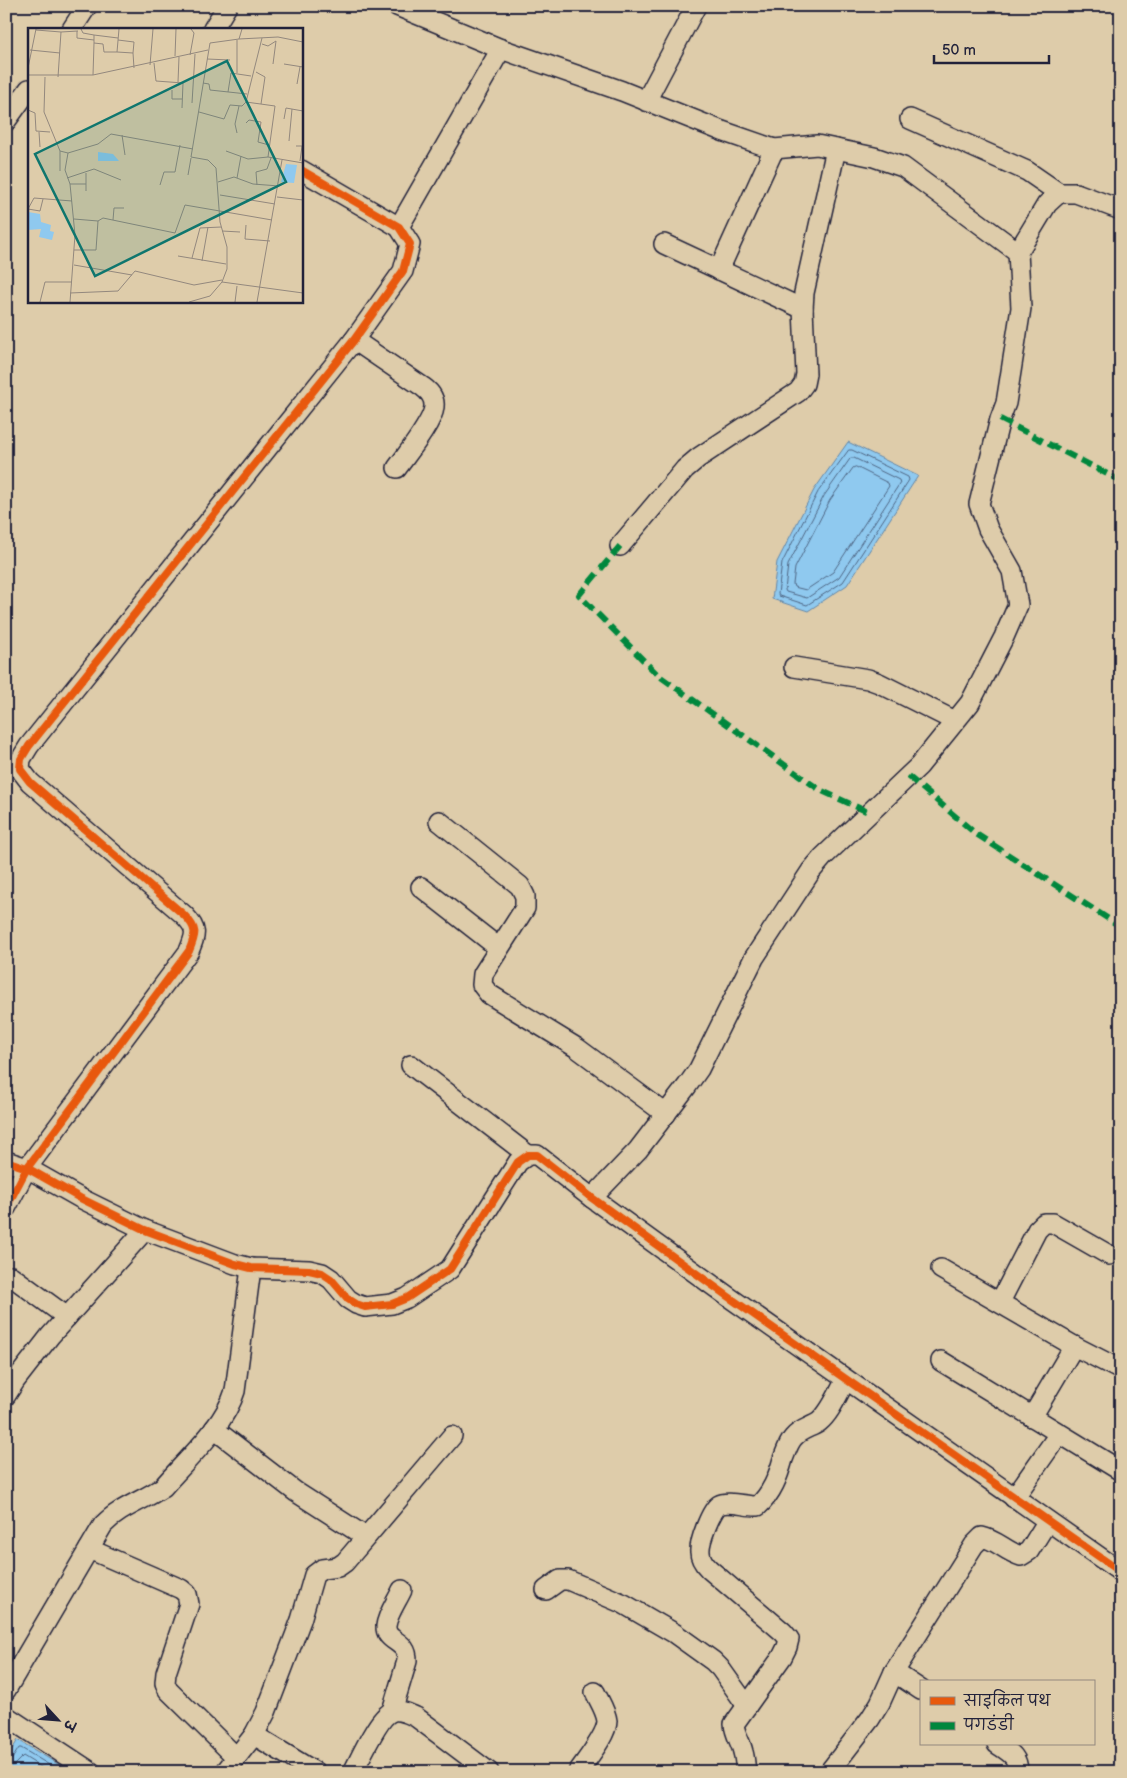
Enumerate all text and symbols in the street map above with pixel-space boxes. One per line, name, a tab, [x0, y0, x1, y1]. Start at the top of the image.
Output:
inset map	[28, 28, 302, 302]
scale bar	[934, 32, 1050, 64]
text: 50 m	[942, 41, 976, 60]
legend	[920, 1680, 1094, 1746]
text: साइकिल पथ	[963, 1689, 1051, 1711]
north arrow	[32, 1696, 82, 1746]
text: पगडंडी	[963, 1713, 1014, 1735]
text: उ	[59, 1716, 80, 1735]

